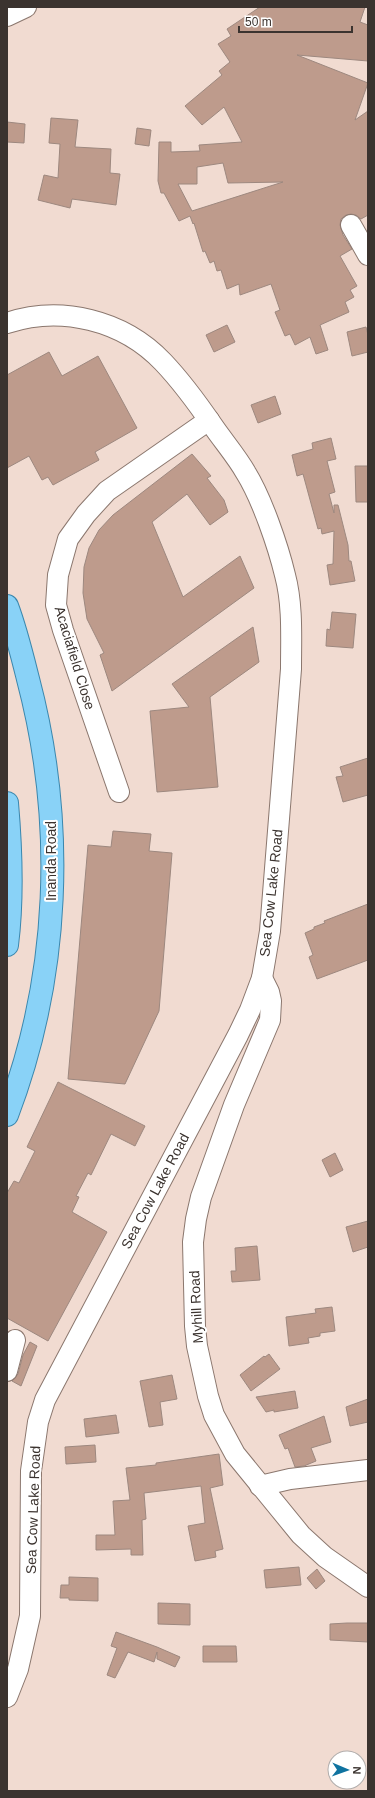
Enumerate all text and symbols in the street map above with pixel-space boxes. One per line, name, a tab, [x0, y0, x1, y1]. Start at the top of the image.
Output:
scale bar	[239, 8, 352, 34]
text: 50 m	[245, 15, 272, 29]
street label: Acaciafield Close	[52, 604, 98, 712]
street label: Inanda Road	[43, 821, 59, 901]
street label: Sea Cow Lake Road	[256, 828, 286, 958]
street label: Sea Cow Lake Road	[118, 1131, 192, 1251]
street label: Myhill Road	[186, 1270, 206, 1344]
street label: Sea Cow Lake Road	[23, 1446, 43, 1574]
north arrow	[327, 1750, 367, 1790]
text: N	[351, 1766, 363, 1775]

